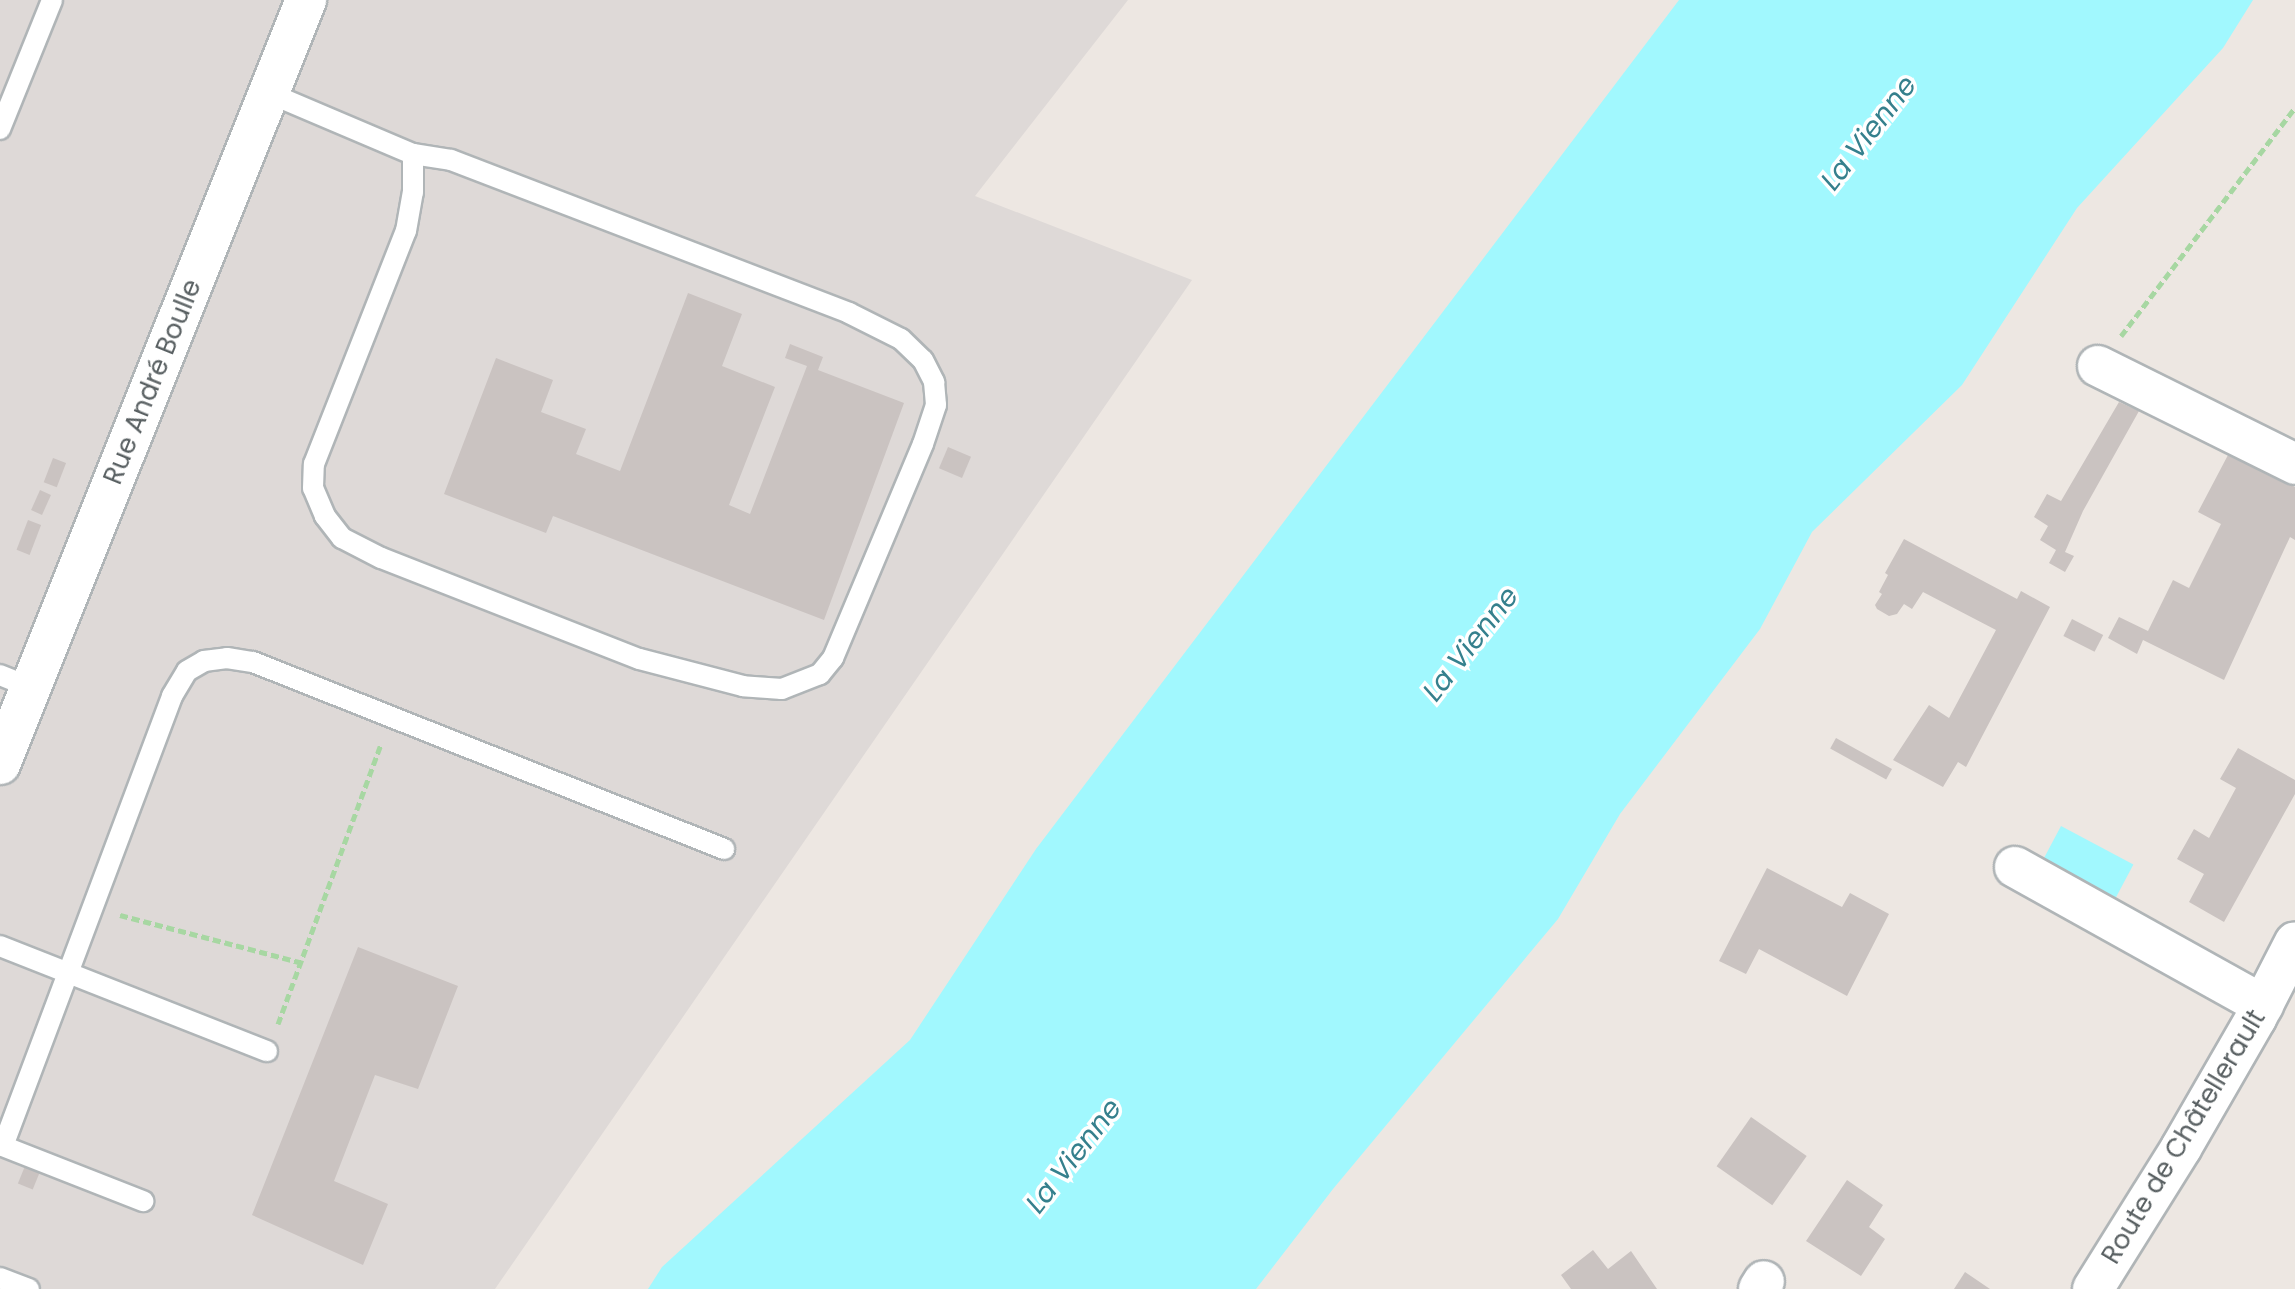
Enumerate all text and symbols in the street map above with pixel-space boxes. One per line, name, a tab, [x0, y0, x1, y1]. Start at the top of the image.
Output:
water label: La Vienne	[1814, 69, 1924, 197]
street label: Rue André Boulle	[98, 275, 208, 489]
water label: La Vienne	[1416, 580, 1526, 708]
street label: Route de Châtellerault	[2096, 1004, 2272, 1270]
water label: La Vienne	[1019, 1092, 1129, 1220]

